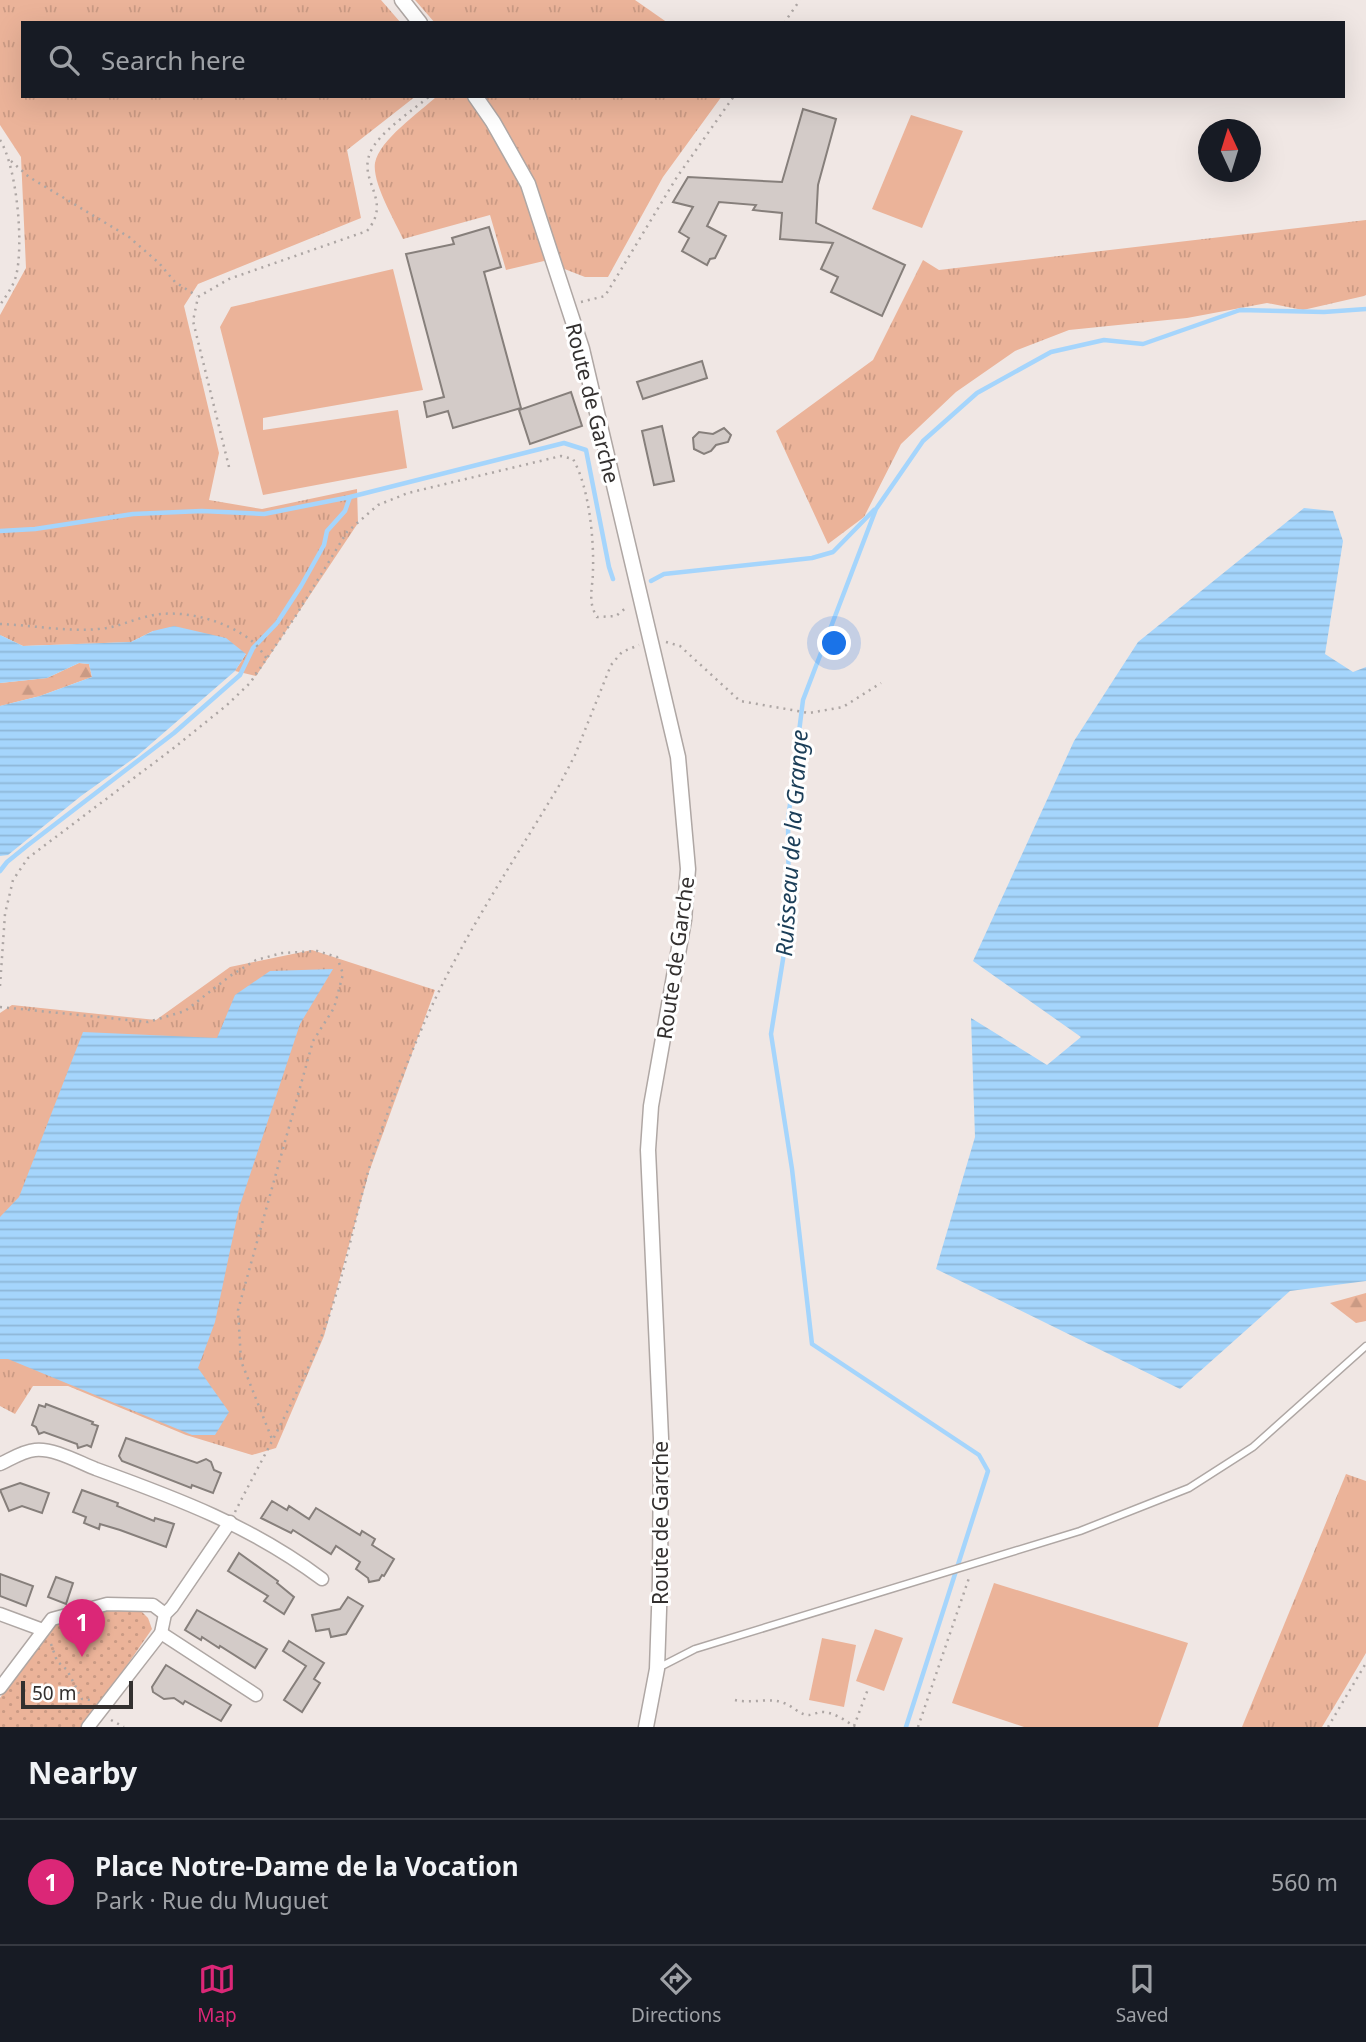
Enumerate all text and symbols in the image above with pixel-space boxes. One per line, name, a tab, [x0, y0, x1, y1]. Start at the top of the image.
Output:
search box	[21, 21, 1345, 98]
icon: search	[45, 41, 83, 79]
text: Search here	[101, 42, 246, 78]
north arrow	[1198, 119, 1261, 182]
street label: Route de Garche	[560, 320, 626, 486]
your location	[817, 626, 851, 660]
water label: Ruisseau de la Grange	[767, 728, 815, 958]
street label: Route de Garche	[650, 875, 700, 1041]
street label: Route de Garche	[646, 1441, 674, 1605]
pin: 1	[59, 1599, 105, 1657]
scale bar	[21, 1678, 133, 1710]
text: 50 m	[32, 1680, 76, 1706]
text: Nearby	[28, 1752, 137, 1793]
text: Place Notre-Dame de la Vocation	[95, 1848, 519, 1884]
text: 1	[44, 1866, 58, 1898]
text: 560 m	[1271, 1866, 1338, 1898]
text: Park · Rue du Muguet	[95, 1884, 328, 1916]
tab: Map	[197, 1960, 237, 2028]
tab: Directions	[631, 1960, 721, 2028]
tab: Saved	[1116, 1960, 1169, 2028]

